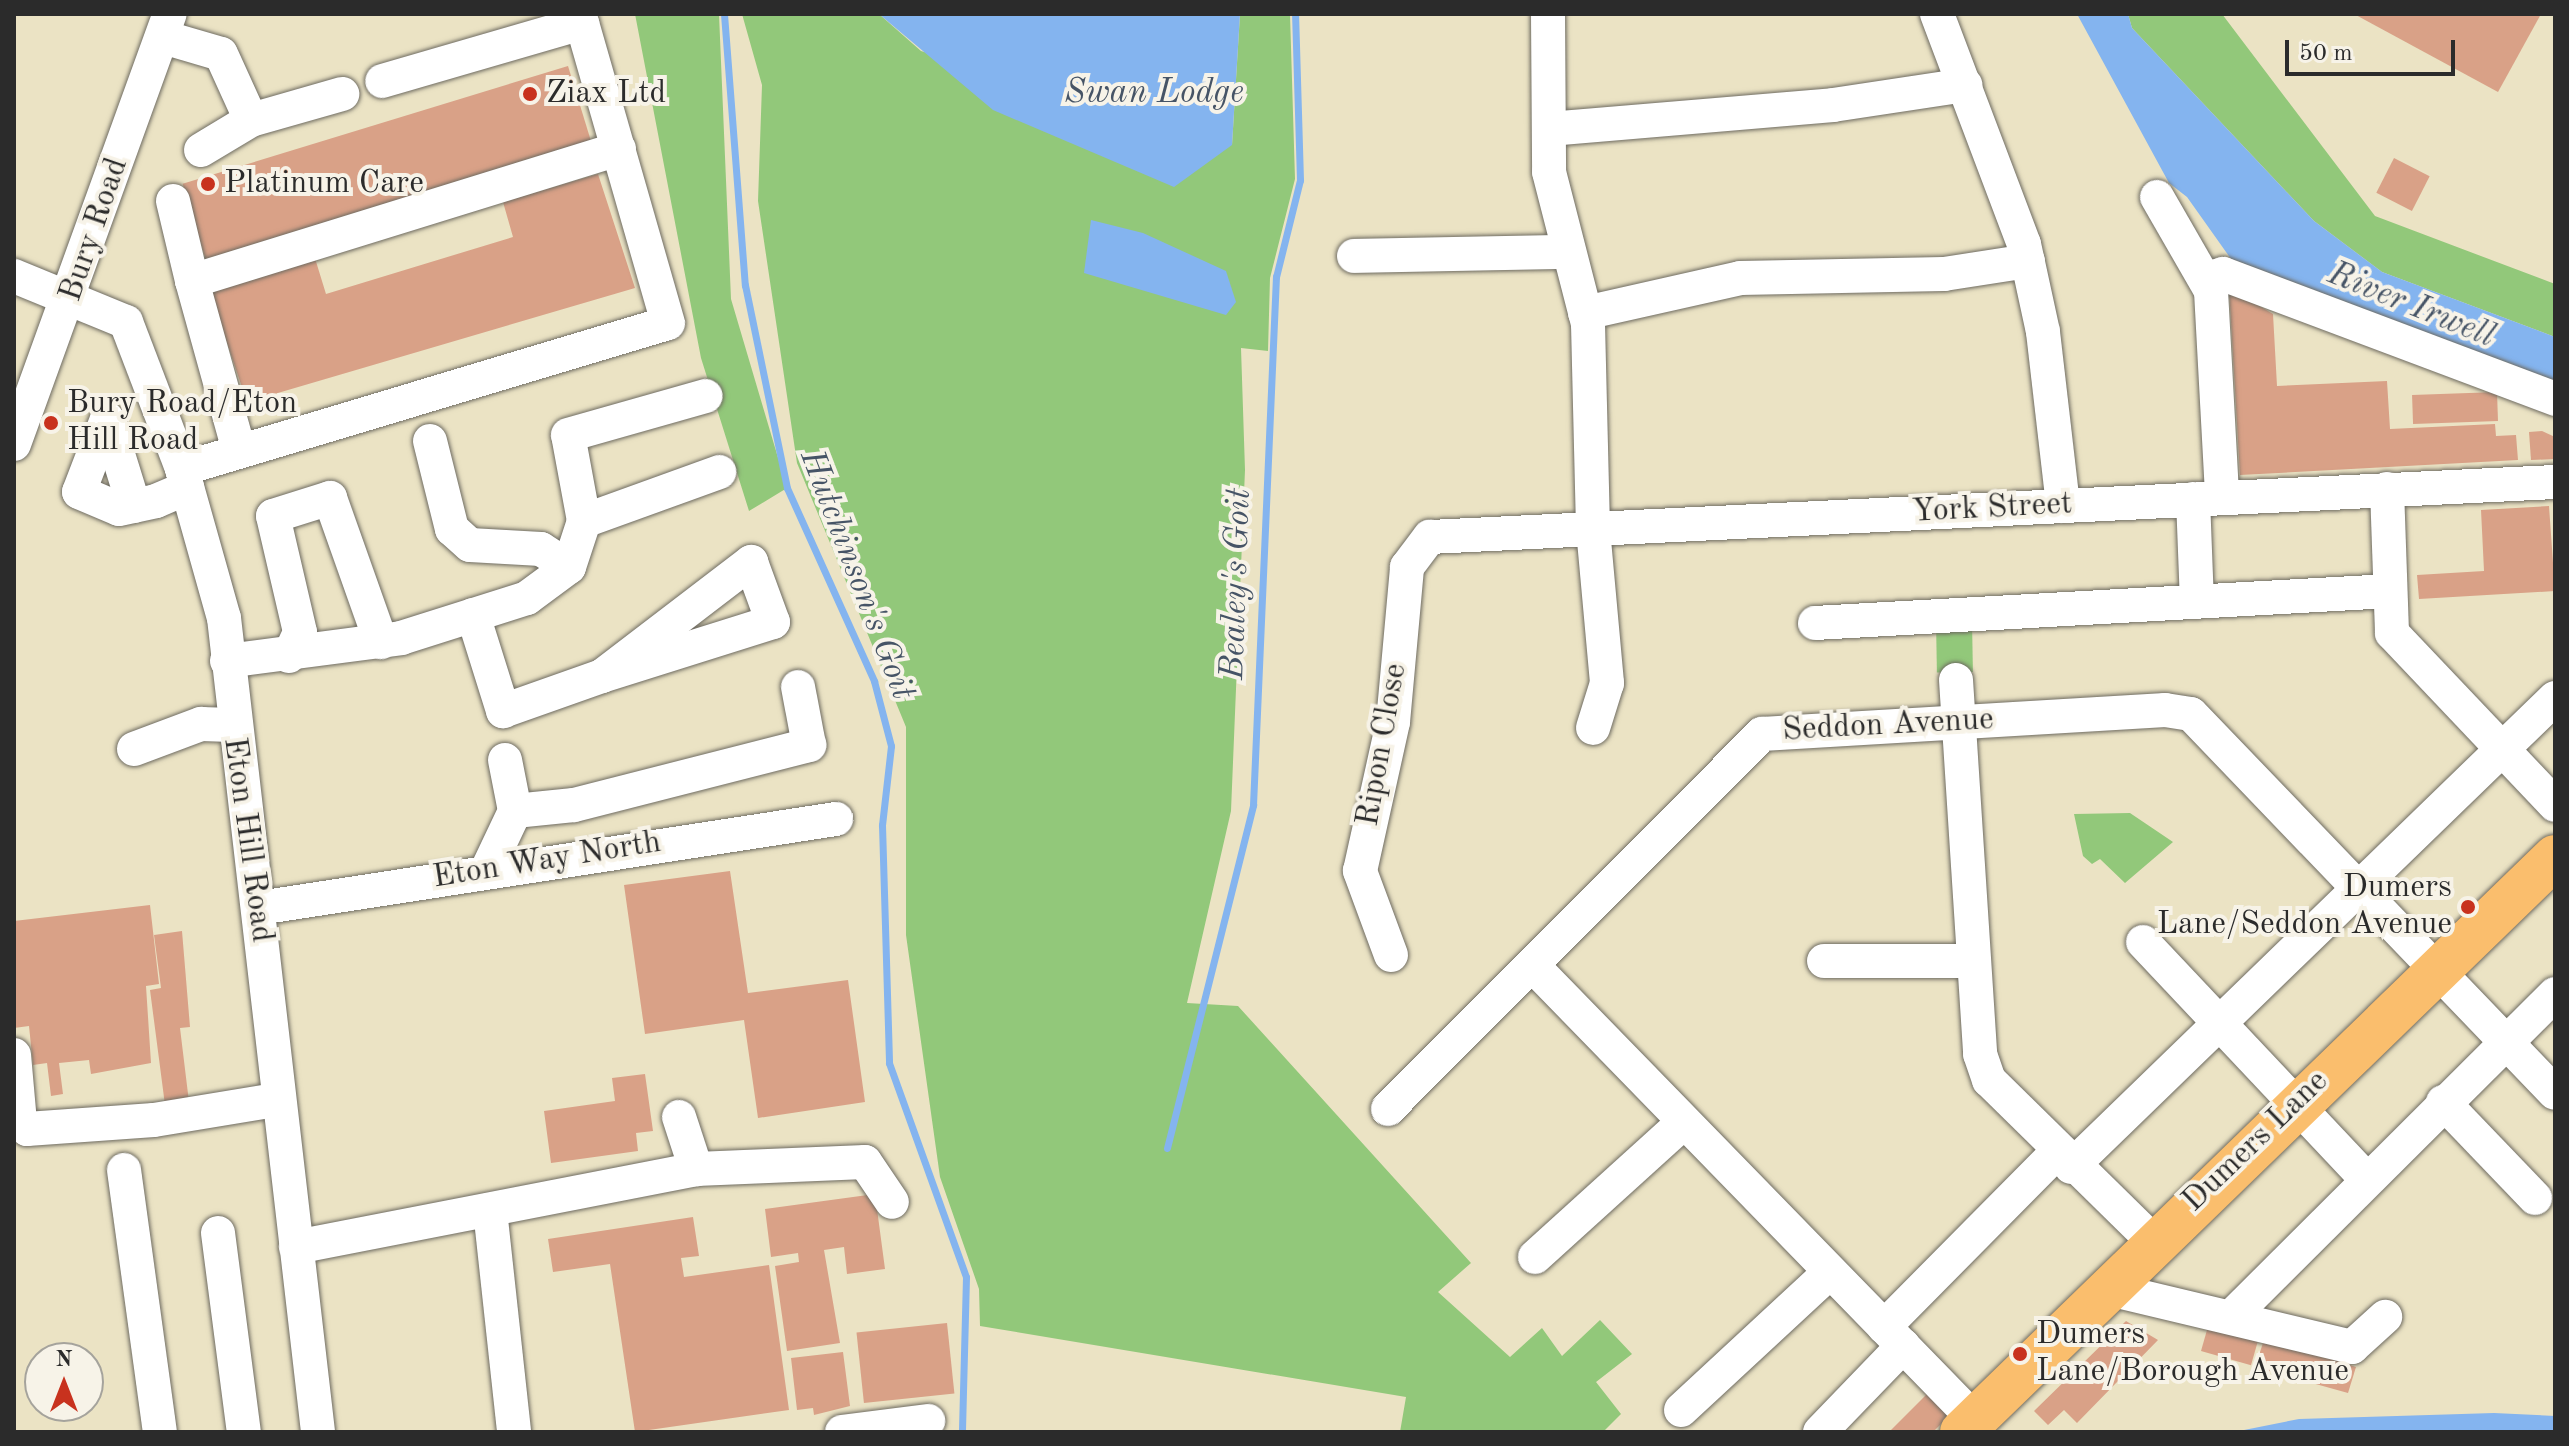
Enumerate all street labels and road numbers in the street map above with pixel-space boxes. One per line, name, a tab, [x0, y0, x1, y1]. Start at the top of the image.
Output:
street label: Bury Road	[53, 153, 137, 307]
street label: York Street	[1911, 486, 2073, 532]
street label: Ripon Close	[1350, 661, 1416, 829]
street label: Seddon Avenue	[1781, 701, 1995, 751]
street label: Eton Hill Road	[214, 735, 280, 945]
street label: Eton Way North	[430, 824, 664, 898]
street label: Dumers Lane	[2175, 1063, 2337, 1221]

